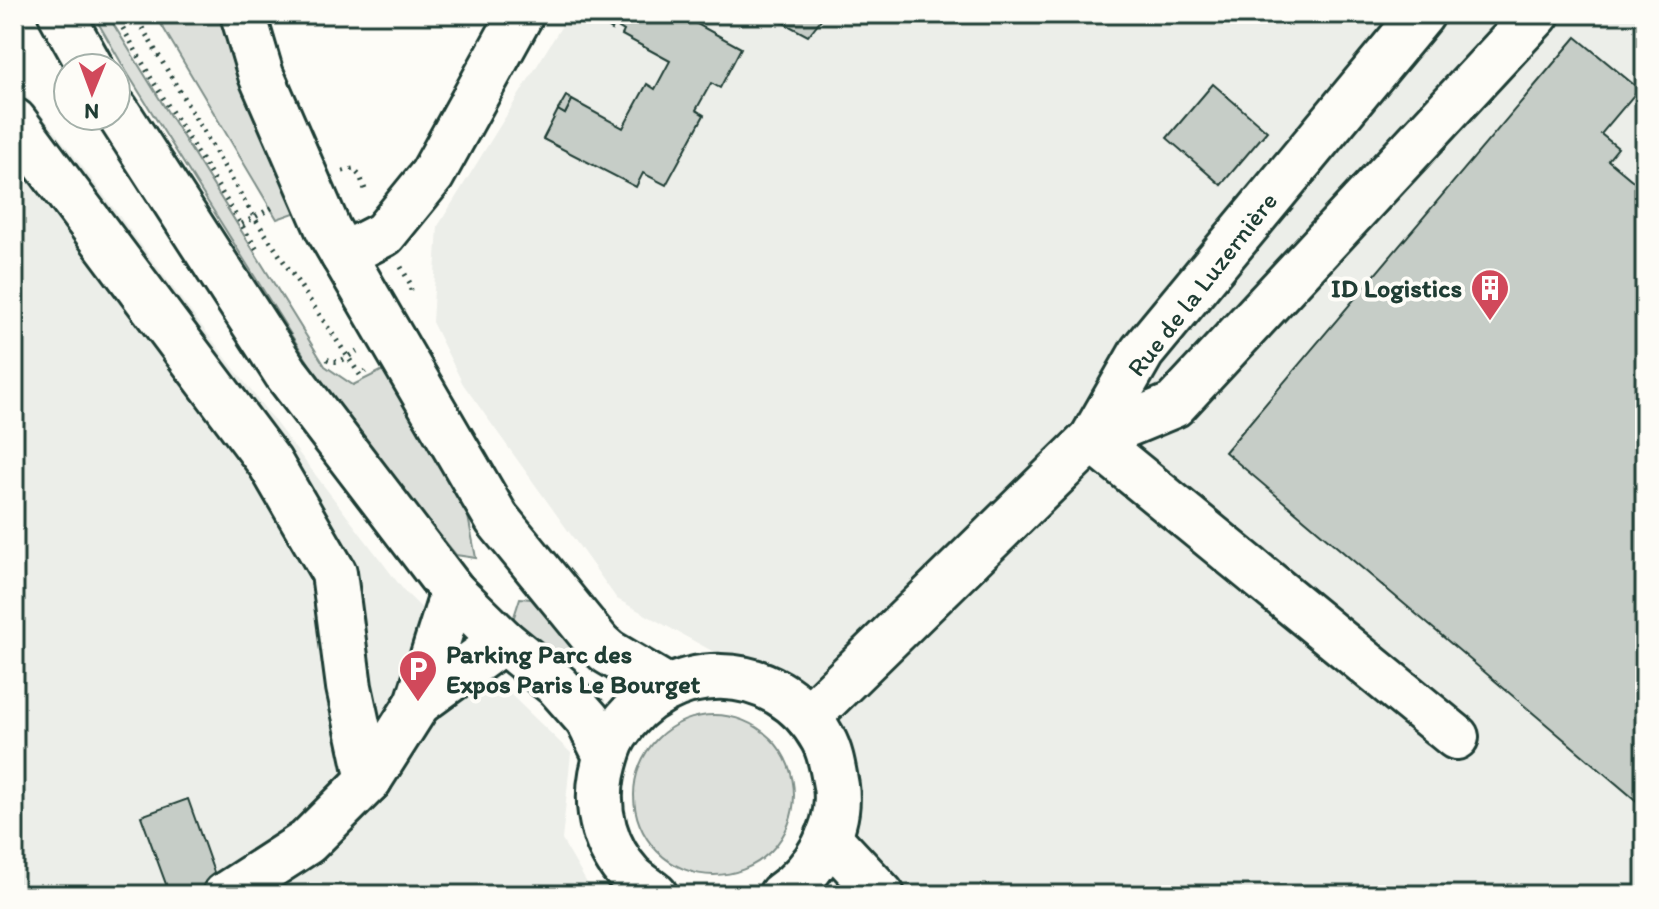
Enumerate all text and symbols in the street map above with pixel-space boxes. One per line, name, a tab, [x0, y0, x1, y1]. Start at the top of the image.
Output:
north arrow	[52, 52, 132, 132]
text: N	[84, 98, 99, 125]
street label: Rue de la Luzernière	[1120, 185, 1284, 383]
building icon: ID Logistics	[1469, 267, 1511, 322]
place label: ID Logistics	[1331, 272, 1462, 304]
place label: Parking Parc des Expos Paris Le Bourget	[446, 638, 701, 700]
parking icon: Parking Parc des Expos Paris Le Bourget	[397, 648, 439, 703]

